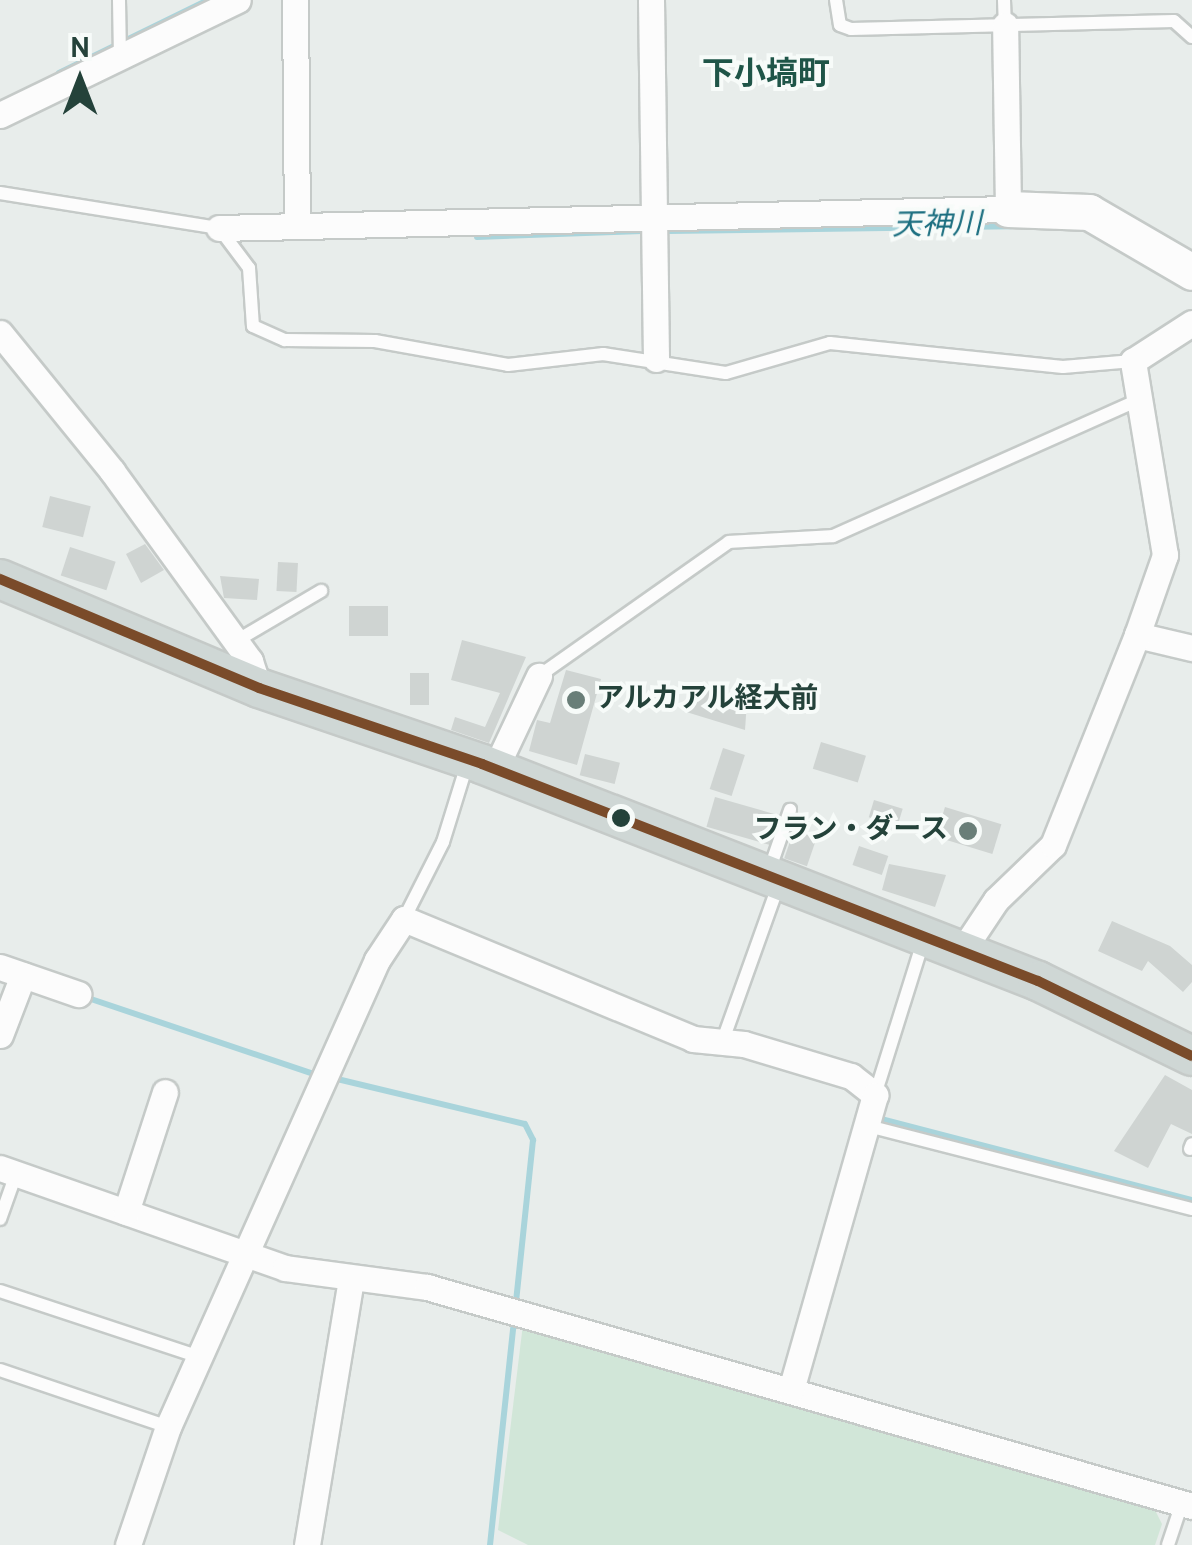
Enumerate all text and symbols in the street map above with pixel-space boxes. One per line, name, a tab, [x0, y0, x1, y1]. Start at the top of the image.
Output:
north arrow	[30, 30, 130, 130]
text: N	[70, 32, 90, 68]
district label: 下小塙町	[702, 57, 830, 95]
water label: 天神川	[892, 208, 982, 246]
place label: アルカアル経大前	[596, 683, 820, 717]
marker: アルカアル経大前	[565, 689, 587, 711]
unlabelled marker	[611, 808, 631, 828]
place label: フラン・ダース	[752, 814, 948, 848]
marker: フラン・ダース	[957, 820, 979, 842]

